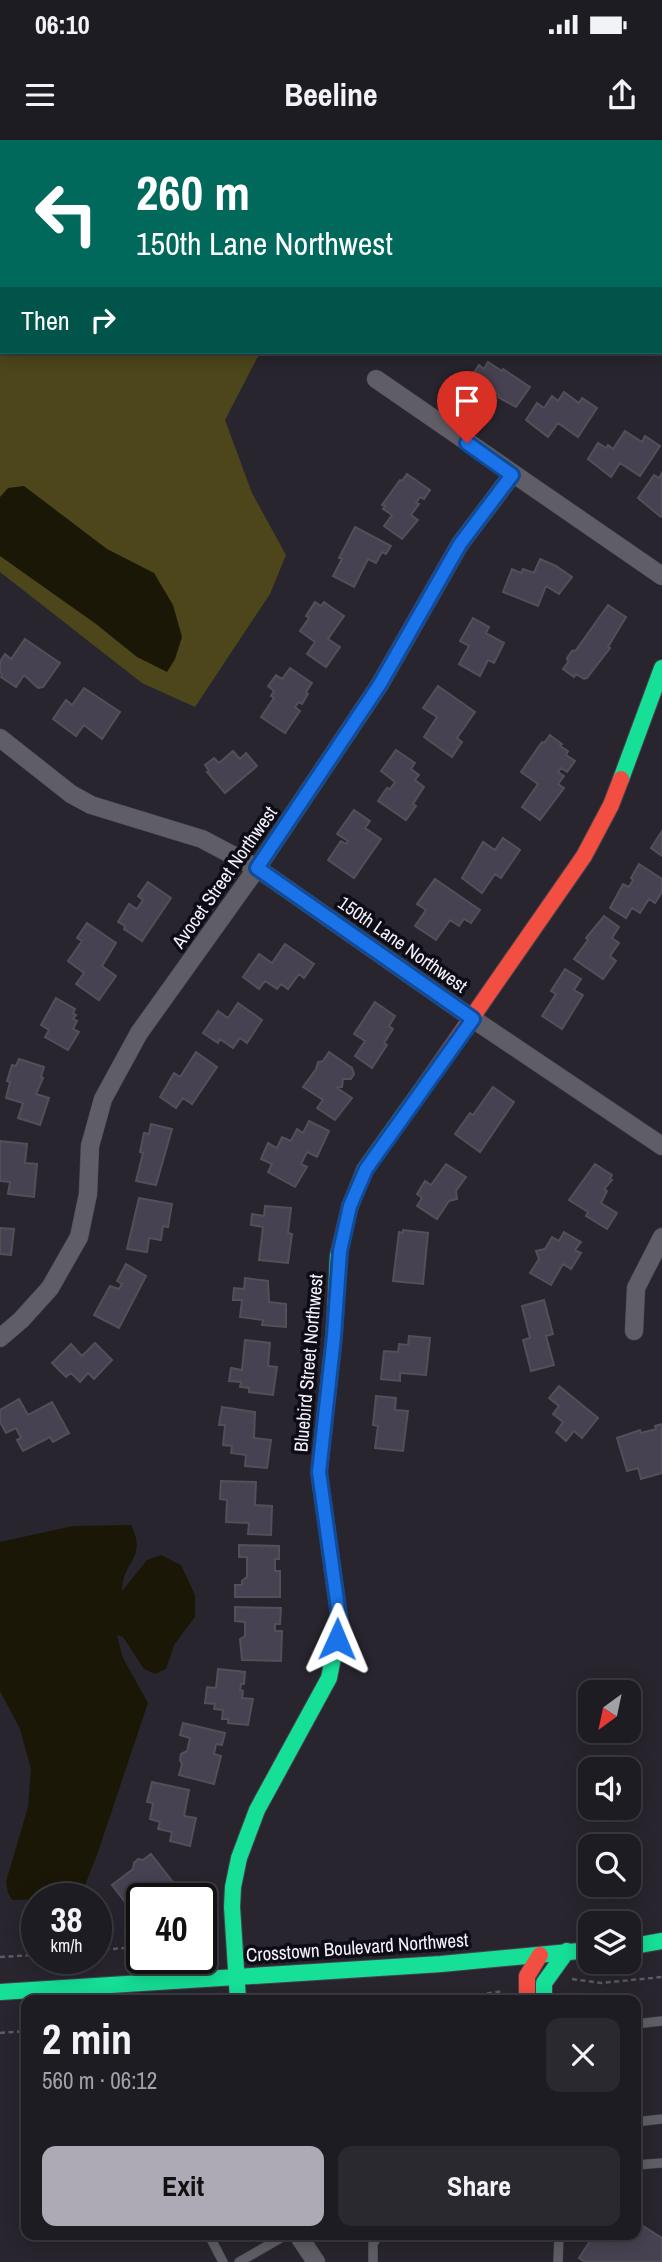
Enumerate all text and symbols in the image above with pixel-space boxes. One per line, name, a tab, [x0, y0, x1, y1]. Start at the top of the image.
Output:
text: 06:10	[35, 7, 90, 42]
text: Beeline	[284, 73, 378, 116]
icon: menu	[21, 76, 59, 114]
icon: share	[603, 76, 641, 114]
text: 260 m	[136, 159, 250, 225]
icon: left	[21, 168, 112, 259]
text: 150th Lane Northwest	[136, 222, 393, 265]
icon: right	[84, 301, 122, 339]
text: Then	[21, 303, 70, 338]
pin	[437, 371, 497, 443]
icon: arrive	[448, 382, 486, 420]
street label: Avocet Street Northwest	[165, 800, 283, 954]
street label: 150th Lane Northwest	[333, 890, 473, 999]
street label: Bluebird Street Northwest	[287, 1272, 329, 1453]
position arrow	[300, 1602, 374, 1676]
north arrow	[578, 1680, 640, 1743]
map controls	[578, 1680, 641, 1974]
button: sound	[578, 1757, 641, 1820]
button: search	[578, 1834, 641, 1897]
speed limit sign: 40	[126, 1883, 217, 1974]
text: 38	[51, 1896, 82, 1943]
button: layers	[578, 1911, 641, 1974]
street label: Crosstown Boulevard Northwest	[245, 1926, 470, 1968]
text: km/h	[51, 1933, 83, 1958]
text: 2 min	[42, 2011, 132, 2067]
button: close	[546, 2018, 620, 2092]
text: 560 m · 06:12	[42, 2065, 157, 2096]
button: Exit	[42, 2146, 324, 2226]
button: Share	[338, 2146, 620, 2226]

